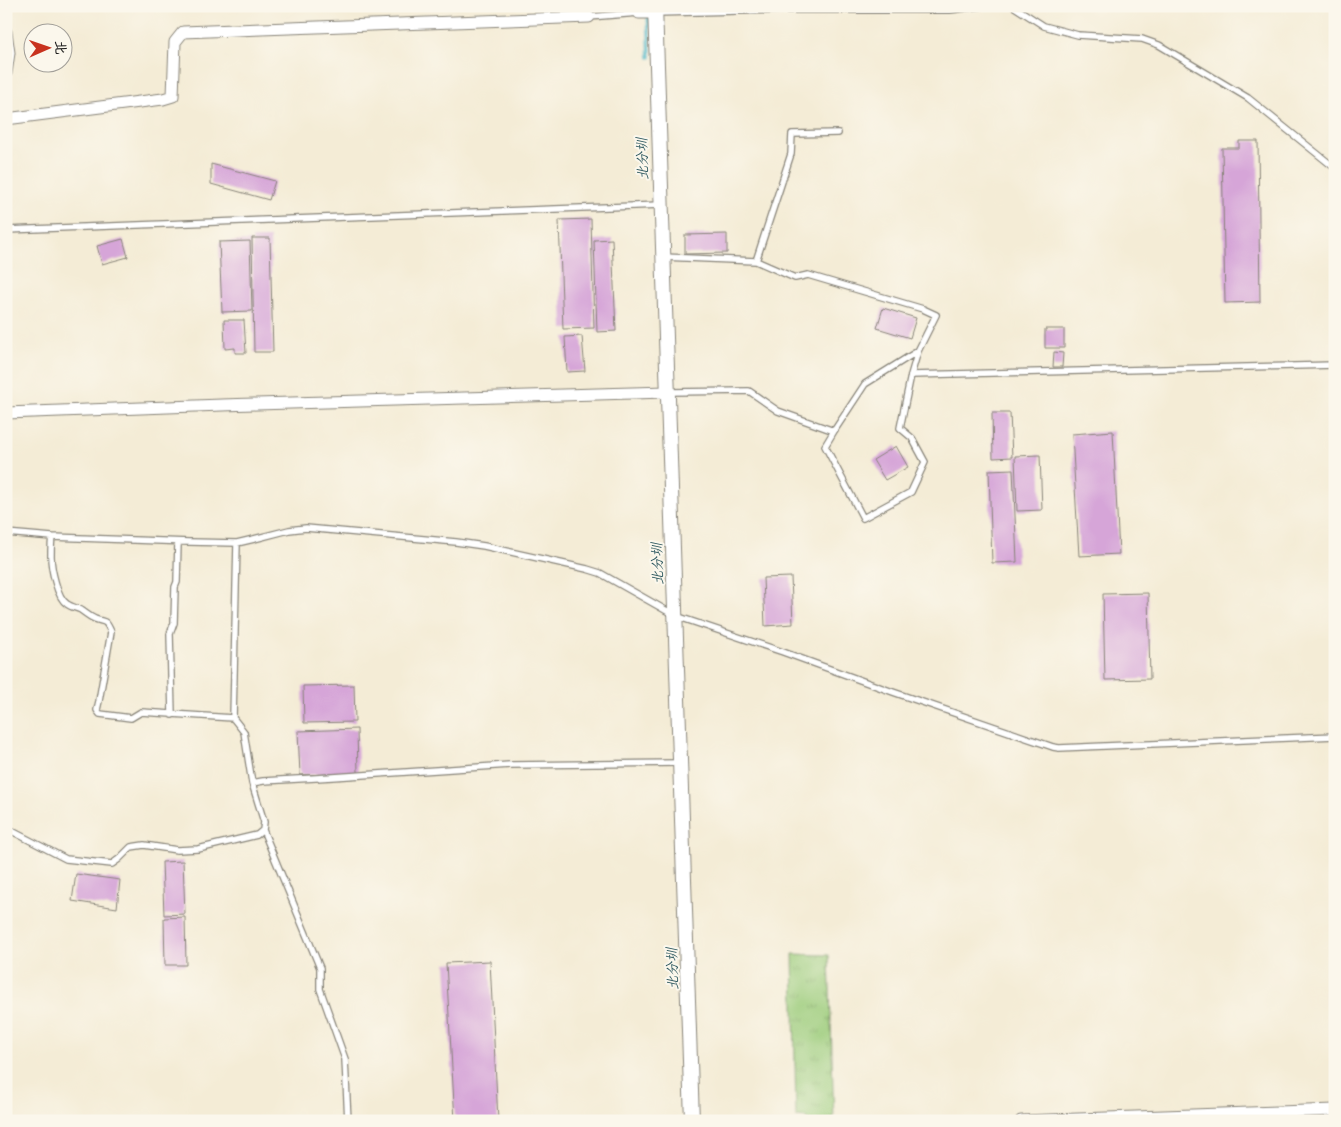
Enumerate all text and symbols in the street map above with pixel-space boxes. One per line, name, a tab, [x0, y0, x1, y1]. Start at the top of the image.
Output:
north arrow	[22, 22, 72, 72]
text: 北	[49, 40, 71, 55]
water label: 北分圳	[631, 136, 655, 180]
water label: 北分圳	[646, 541, 670, 585]
water label: 北分圳	[661, 946, 685, 990]

